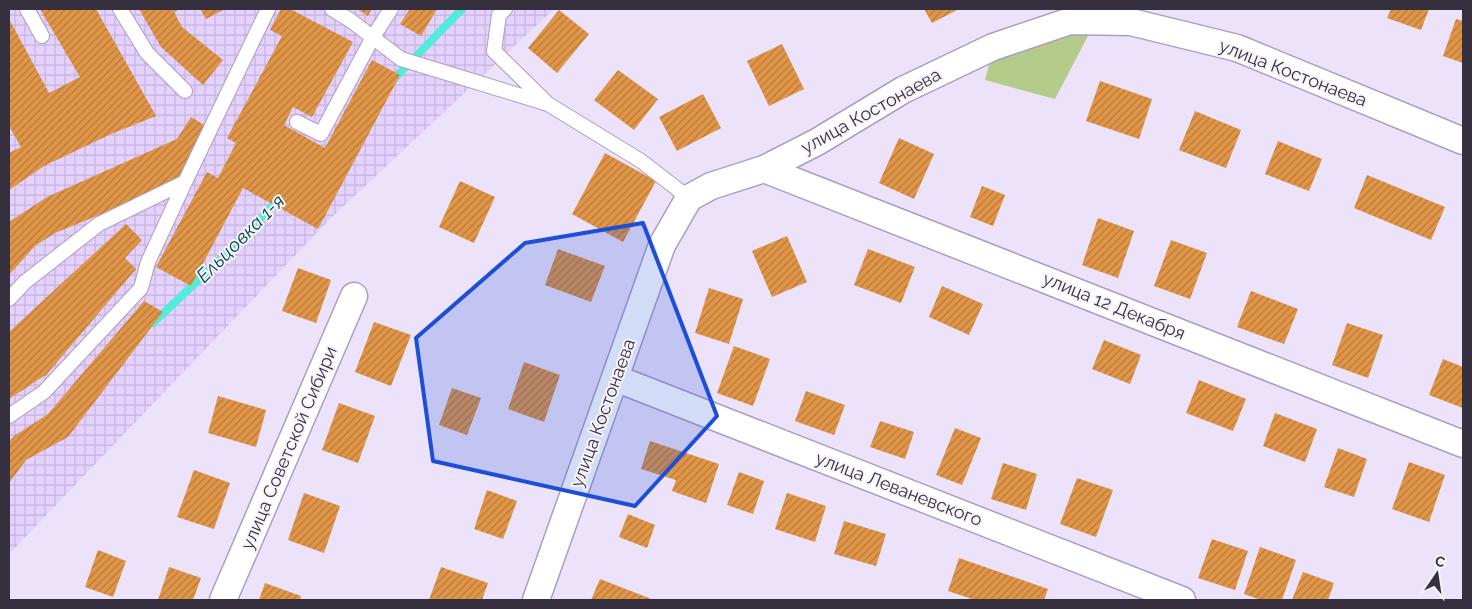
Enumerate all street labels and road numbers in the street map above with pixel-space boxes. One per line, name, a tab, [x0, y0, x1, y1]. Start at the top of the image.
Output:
street label: улица Костонаева	[1216, 35, 1370, 110]
street label: улица Костонаева	[797, 63, 944, 158]
street label: улица 12 Декабря	[1040, 267, 1188, 344]
street label: улица Костонаева	[566, 336, 639, 490]
street label: улица Советской Сибири	[236, 343, 341, 553]
street label: улица Леваневского	[813, 447, 986, 530]

